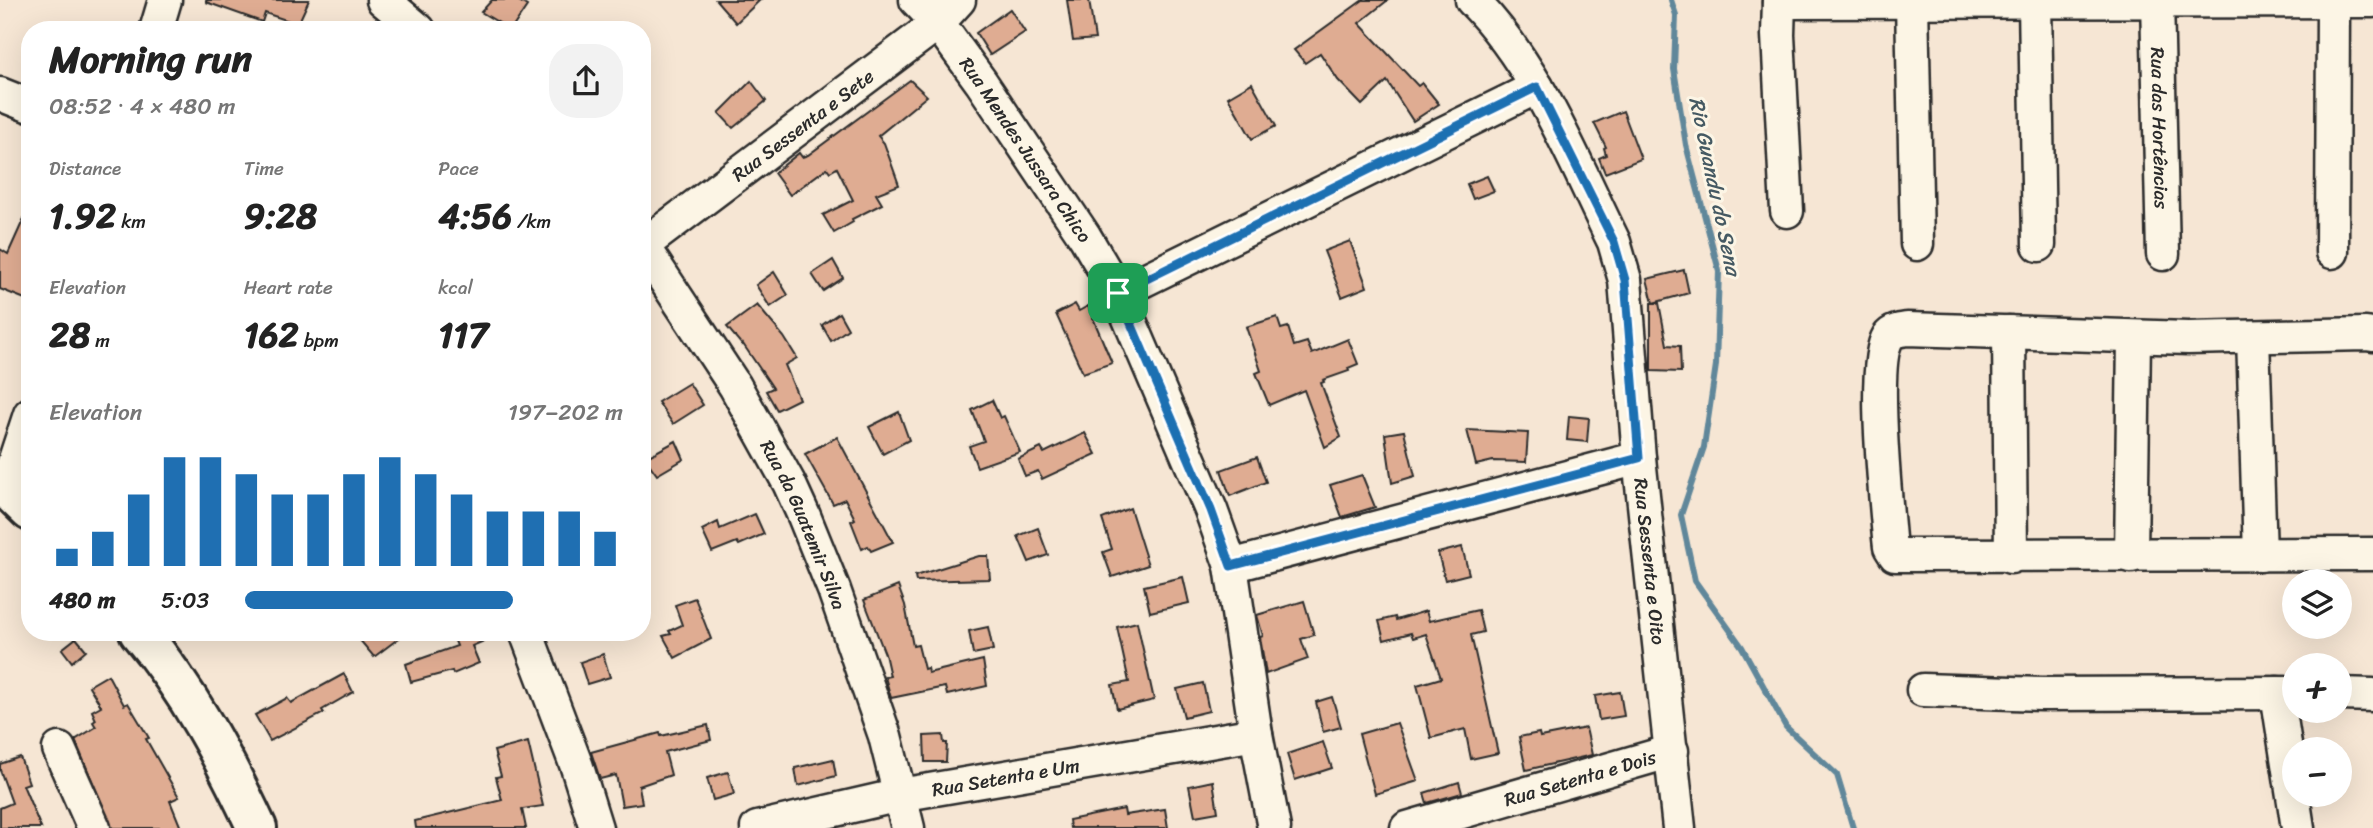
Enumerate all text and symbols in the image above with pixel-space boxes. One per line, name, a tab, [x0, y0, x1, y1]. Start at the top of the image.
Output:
text: Morning run	[49, 26, 252, 93]
button: share	[549, 44, 623, 118]
street label: Rua das Hortências	[2141, 47, 2178, 209]
street label: Rua Mendes Jussara Chico	[951, 50, 1100, 250]
street label: Rua Sessenta e Sete	[724, 60, 882, 190]
text: 08:52 · 4 × 480 m	[49, 86, 235, 127]
water label: Rio Guandu do Sena	[1678, 93, 1753, 281]
text: Distance	[49, 152, 121, 185]
text: Time	[244, 152, 284, 185]
text: Pace	[438, 152, 479, 185]
text: 1.92	[49, 185, 116, 247]
text: 9:28	[244, 185, 317, 247]
text: 4:56	[438, 185, 512, 247]
text: km	[116, 205, 146, 238]
text: /km	[512, 205, 551, 238]
pin	[1088, 263, 1148, 323]
text: Elevation	[49, 271, 126, 304]
text: Heart rate	[244, 271, 333, 304]
text: kcal	[438, 271, 473, 304]
icon: arrive	[1099, 274, 1137, 312]
text: 28	[49, 304, 90, 366]
text: 162	[244, 304, 299, 366]
text: 117	[438, 304, 488, 366]
text: m	[90, 324, 110, 357]
text: bpm	[299, 324, 339, 357]
text: Elevation	[49, 392, 142, 433]
text: 197–202 m	[508, 392, 623, 433]
street label: Rua da Guatemir Silva	[751, 434, 856, 615]
street label: Rua Sessenta e Oito	[1624, 476, 1675, 647]
map controls	[2282, 569, 2352, 807]
button: layers	[2282, 569, 2352, 639]
text: 480 m	[49, 580, 115, 621]
text: 5:03	[161, 580, 209, 621]
button: +	[2282, 653, 2352, 723]
button: −	[2282, 737, 2352, 807]
street label: Rua Setenta e Dois	[1500, 740, 1660, 816]
street label: Rua Setenta e Um	[929, 748, 1082, 806]

